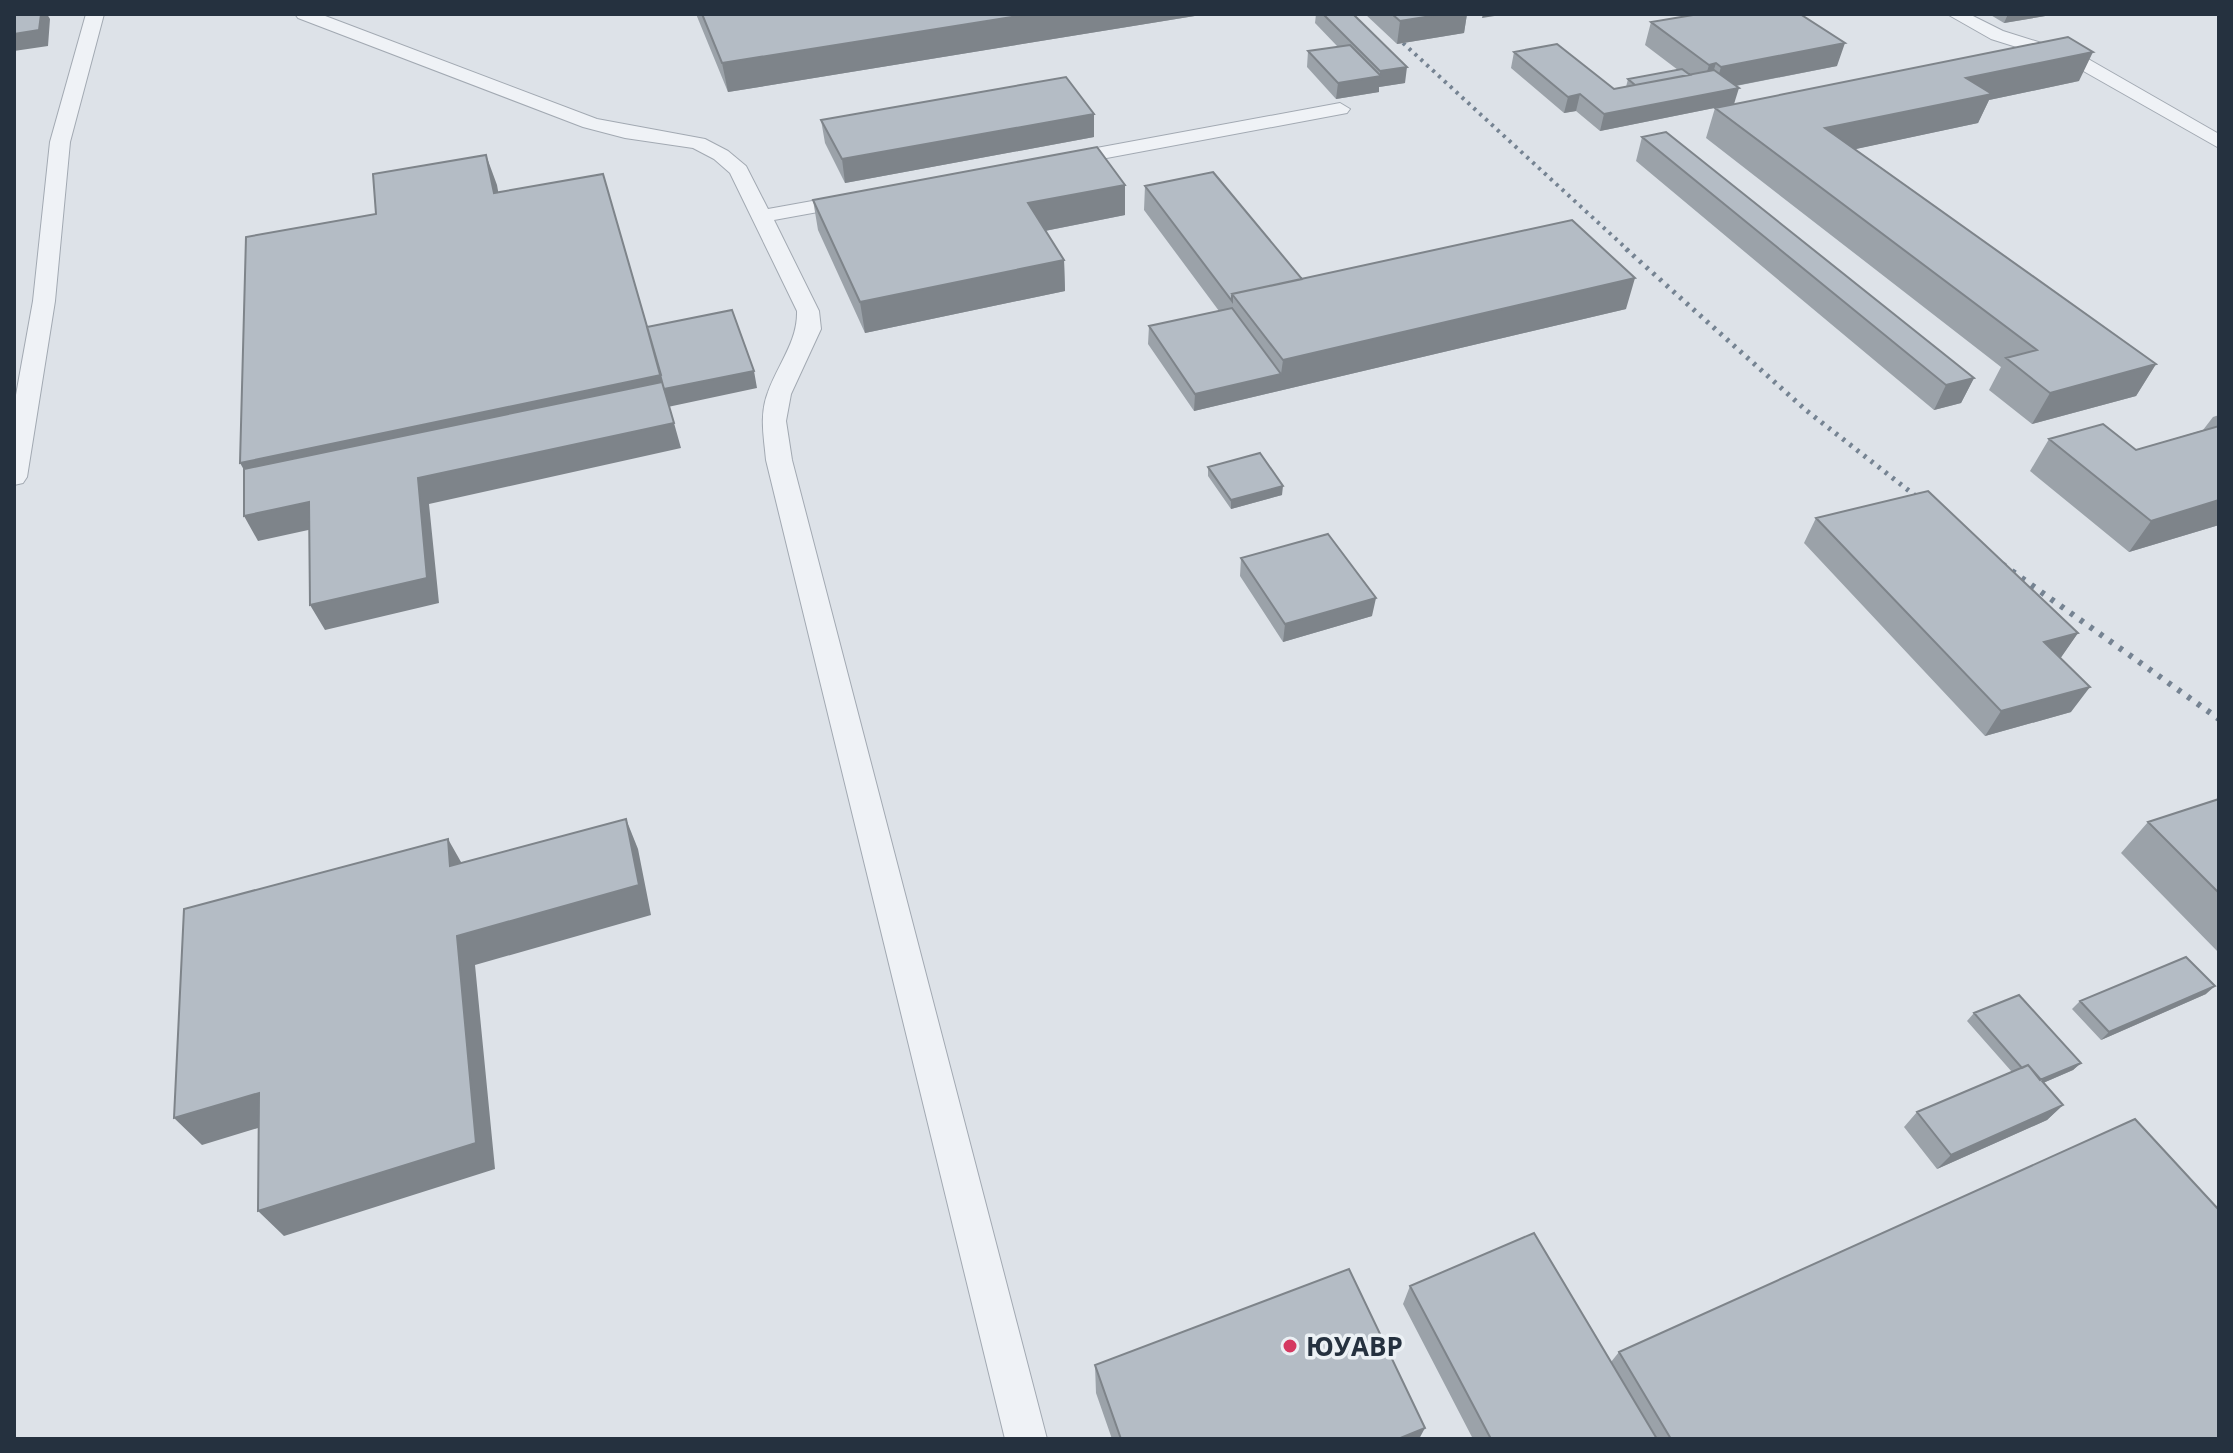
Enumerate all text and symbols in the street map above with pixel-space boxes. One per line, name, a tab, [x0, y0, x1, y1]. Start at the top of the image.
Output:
place label: ЮУАВР	[1306, 1328, 1403, 1364]
marker: ЮУАВР	[1281, 1337, 1299, 1355]

